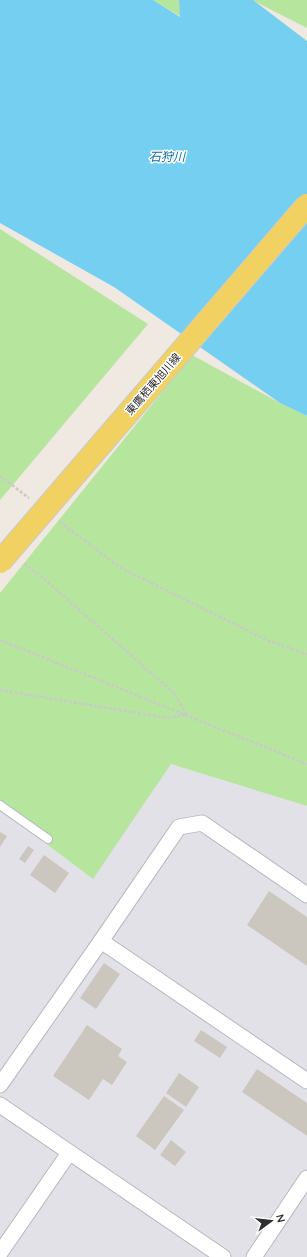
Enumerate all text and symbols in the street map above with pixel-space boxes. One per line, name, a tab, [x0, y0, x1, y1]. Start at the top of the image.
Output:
water label: 石狩川	[149, 149, 187, 164]
street label: 東鷹栖東旭川線	[122, 350, 184, 418]
north arrow	[251, 1201, 291, 1241]
text: N	[273, 1213, 288, 1224]

